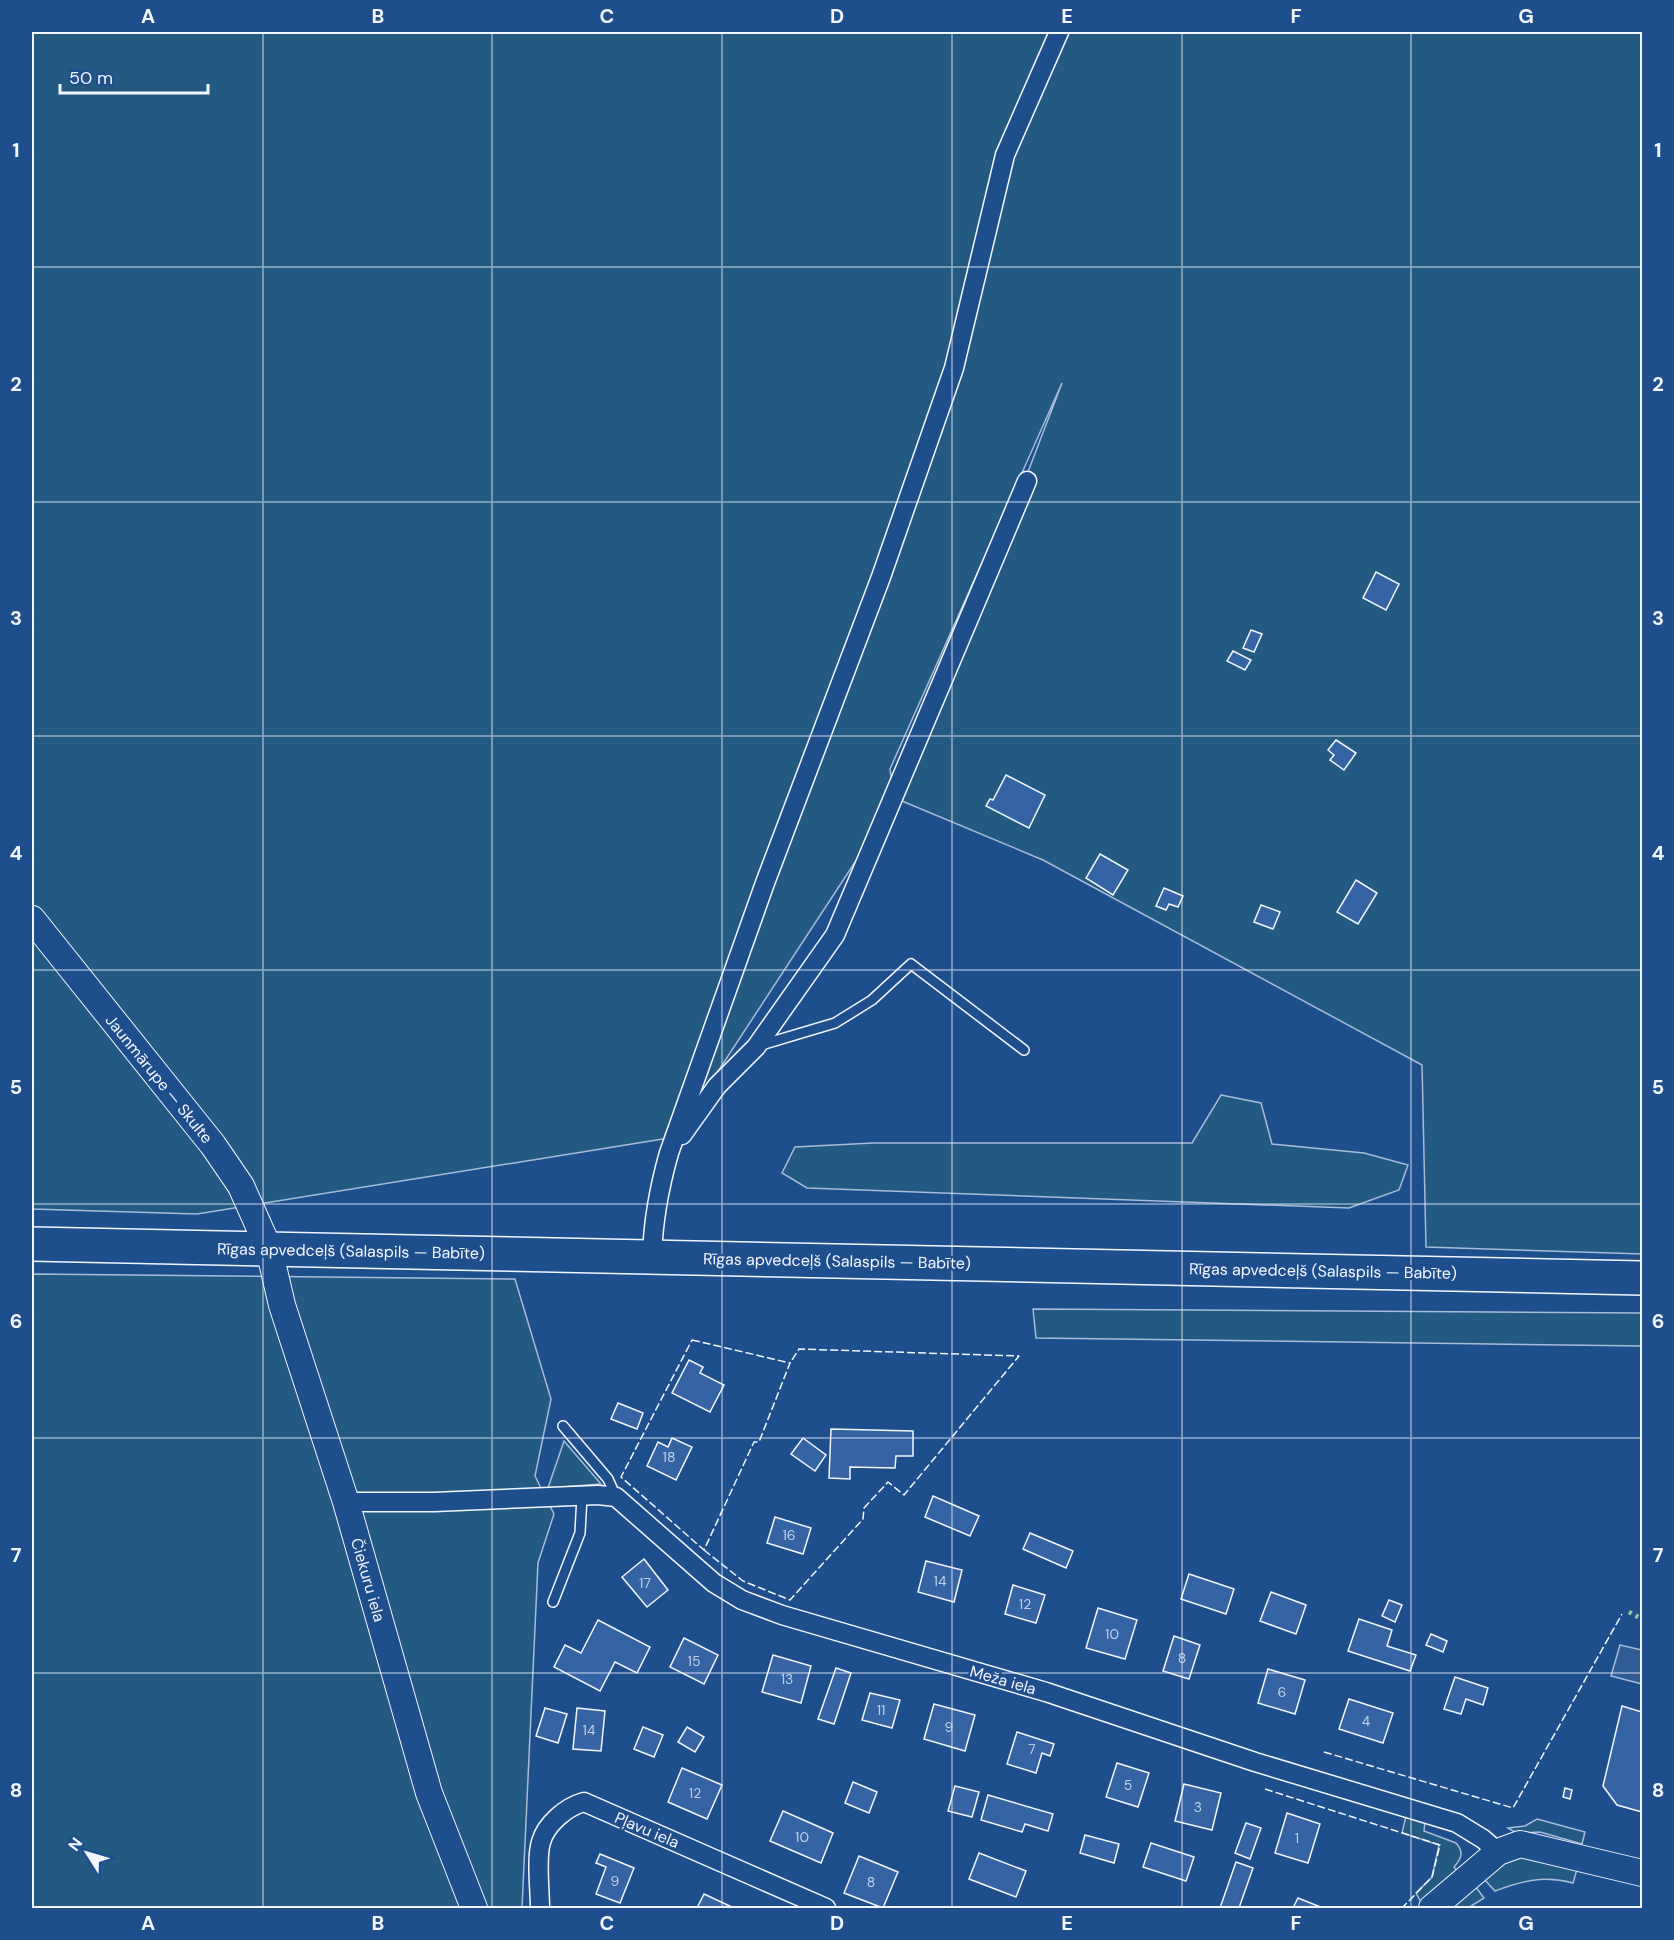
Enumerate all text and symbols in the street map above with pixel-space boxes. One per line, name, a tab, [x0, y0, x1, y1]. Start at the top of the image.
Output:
text: A	[141, 3, 155, 29]
text: B	[372, 3, 384, 29]
text: C	[600, 3, 614, 29]
text: D	[830, 3, 844, 29]
text: E	[1061, 3, 1073, 29]
text: F	[1290, 3, 1302, 29]
text: G	[1518, 3, 1534, 29]
scale bar	[60, 57, 208, 95]
text: 50 m	[69, 66, 113, 90]
text: 1	[12, 137, 20, 163]
text: 1	[1654, 137, 1662, 163]
text: 2	[10, 371, 22, 397]
text: 2	[1652, 371, 1664, 397]
text: 3	[10, 605, 22, 631]
text: 3	[1652, 605, 1664, 631]
text: 4	[10, 840, 23, 866]
text: 4	[1652, 840, 1665, 866]
street label: Jaunmārupe — Skulte	[101, 1010, 217, 1148]
text: 5	[10, 1074, 22, 1100]
text: 5	[1652, 1074, 1664, 1100]
street label: Rīgas apvedceļš (Salaspils — Babīte)	[217, 1238, 485, 1264]
street label: Rīgas apvedceļš (Salaspils — Babīte)	[703, 1248, 971, 1274]
street label: Rīgas apvedceļš (Salaspils — Babīte)	[1189, 1258, 1457, 1284]
text: 6	[10, 1308, 22, 1334]
text: 6	[1652, 1308, 1664, 1334]
house number: 18	[663, 1448, 675, 1466]
house number: 16	[782, 1526, 796, 1544]
street label: Čiekuru iela	[346, 1536, 390, 1624]
text: 7	[11, 1542, 22, 1568]
text: 7	[1653, 1542, 1664, 1568]
house number: 14	[934, 1572, 947, 1590]
house number: 17	[639, 1574, 651, 1592]
house number: 12	[1019, 1595, 1031, 1613]
house number: 10	[1105, 1625, 1119, 1643]
house number: 8	[1178, 1649, 1186, 1667]
house number: 15	[688, 1652, 700, 1670]
street label: Meža iela	[967, 1661, 1039, 1699]
house number: 13	[781, 1670, 793, 1688]
house number: 6	[1278, 1683, 1286, 1701]
house number: 11	[877, 1701, 885, 1719]
house number: 4	[1362, 1712, 1371, 1730]
house number: 9	[945, 1718, 954, 1736]
house number: 14	[583, 1721, 596, 1739]
house number: 7	[1028, 1740, 1036, 1758]
house number: 5	[1124, 1776, 1132, 1794]
text: 8	[10, 1777, 22, 1803]
text: 8	[1652, 1777, 1664, 1803]
house number: 12	[689, 1784, 701, 1802]
house number: 3	[1194, 1798, 1202, 1816]
street label: Pļavu iela	[611, 1807, 683, 1853]
north arrow	[57, 1823, 117, 1883]
house number: 10	[795, 1828, 809, 1846]
house number: 1	[1295, 1829, 1299, 1847]
text: N	[64, 1833, 87, 1855]
house number: 9	[611, 1872, 620, 1890]
house number: 8	[867, 1873, 875, 1891]
text: A	[141, 1910, 155, 1936]
text: B	[372, 1910, 384, 1936]
text: C	[600, 1910, 614, 1936]
text: D	[830, 1910, 844, 1936]
text: E	[1061, 1910, 1073, 1936]
text: F	[1290, 1910, 1302, 1936]
text: G	[1518, 1910, 1534, 1936]

